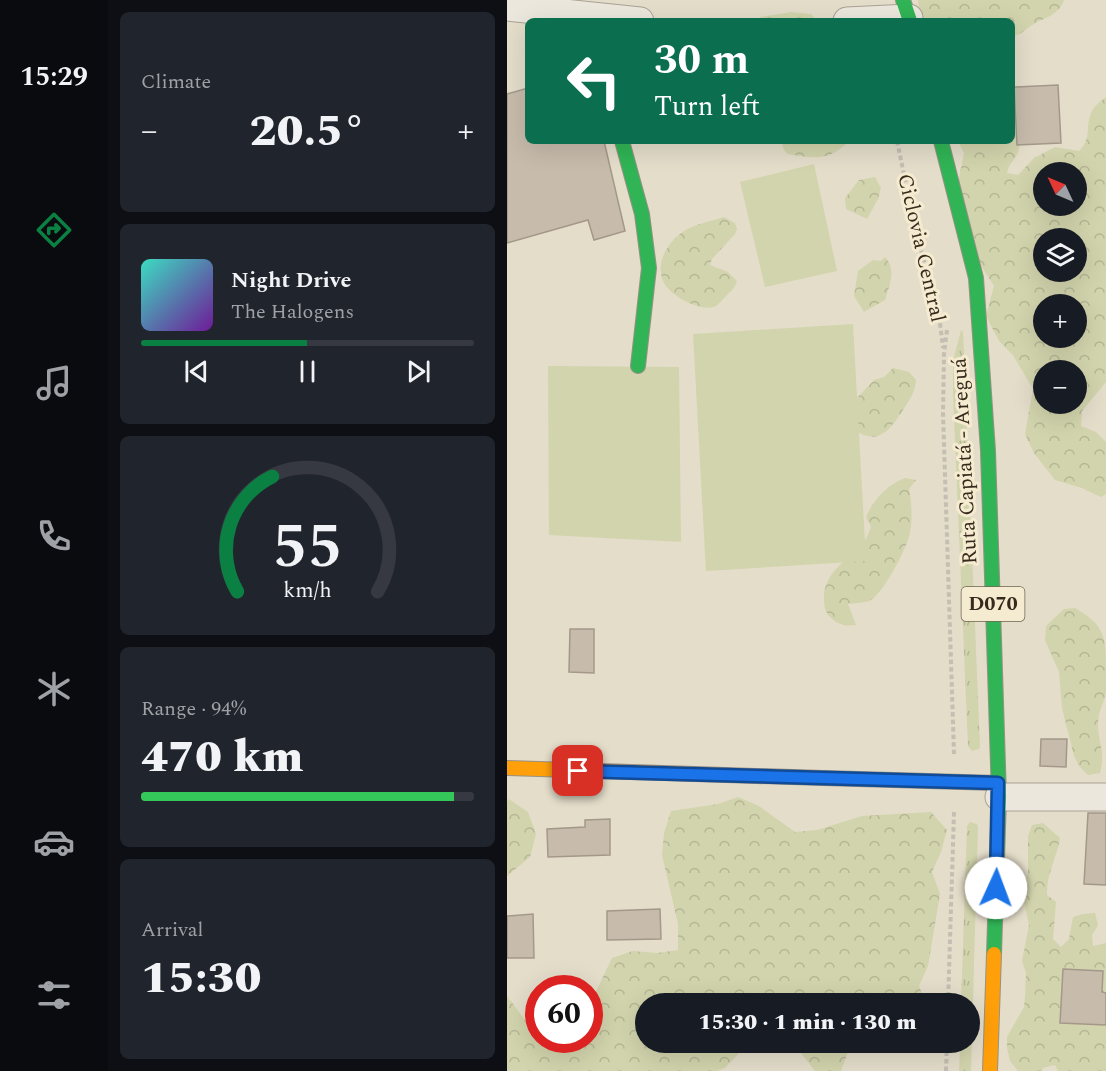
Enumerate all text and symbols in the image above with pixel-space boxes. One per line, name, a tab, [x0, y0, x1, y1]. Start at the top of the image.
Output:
text: 30 m	[654, 29, 749, 92]
icon: left	[555, 42, 633, 120]
text: 15:29	[20, 56, 88, 98]
text: Climate	[141, 67, 211, 97]
text: Turn left	[654, 86, 760, 128]
text: 20.5°	[249, 97, 366, 166]
text: −	[141, 106, 158, 156]
text: +	[457, 106, 474, 156]
north arrow	[1033, 162, 1087, 216]
map controls	[1033, 162, 1087, 414]
street label: Ciclovia Central	[888, 170, 954, 326]
icon: directions	[33, 209, 75, 251]
button: layers	[1033, 228, 1087, 282]
text: Night Drive	[231, 264, 351, 297]
button: +	[1033, 294, 1087, 348]
text: The Halogens	[231, 297, 354, 327]
icon: previous	[180, 355, 213, 388]
icon: pause	[291, 355, 324, 388]
icon: next	[402, 355, 435, 388]
street label: Ruta Capiatá - Areguá	[944, 356, 986, 565]
button: −	[1033, 360, 1087, 414]
icon: music	[33, 362, 75, 404]
text: 55	[272, 501, 343, 596]
icon: phone	[33, 515, 75, 557]
text: km/h	[283, 575, 332, 608]
road number: D070	[961, 587, 1025, 621]
icon: climate	[33, 668, 75, 710]
text: Range · 94%	[141, 694, 246, 724]
text: 470 km	[141, 723, 303, 792]
pin	[552, 745, 603, 796]
icon: arrive	[561, 754, 594, 787]
icon: car	[33, 821, 75, 863]
position arrow	[964, 856, 1028, 920]
text: Arrival	[141, 915, 203, 945]
text: 15:30	[141, 944, 262, 1013]
icon: filters	[33, 974, 75, 1016]
speed limit sign: 60	[525, 975, 603, 1053]
text: 15:30 · 1 min · 130 m	[698, 1006, 917, 1039]

